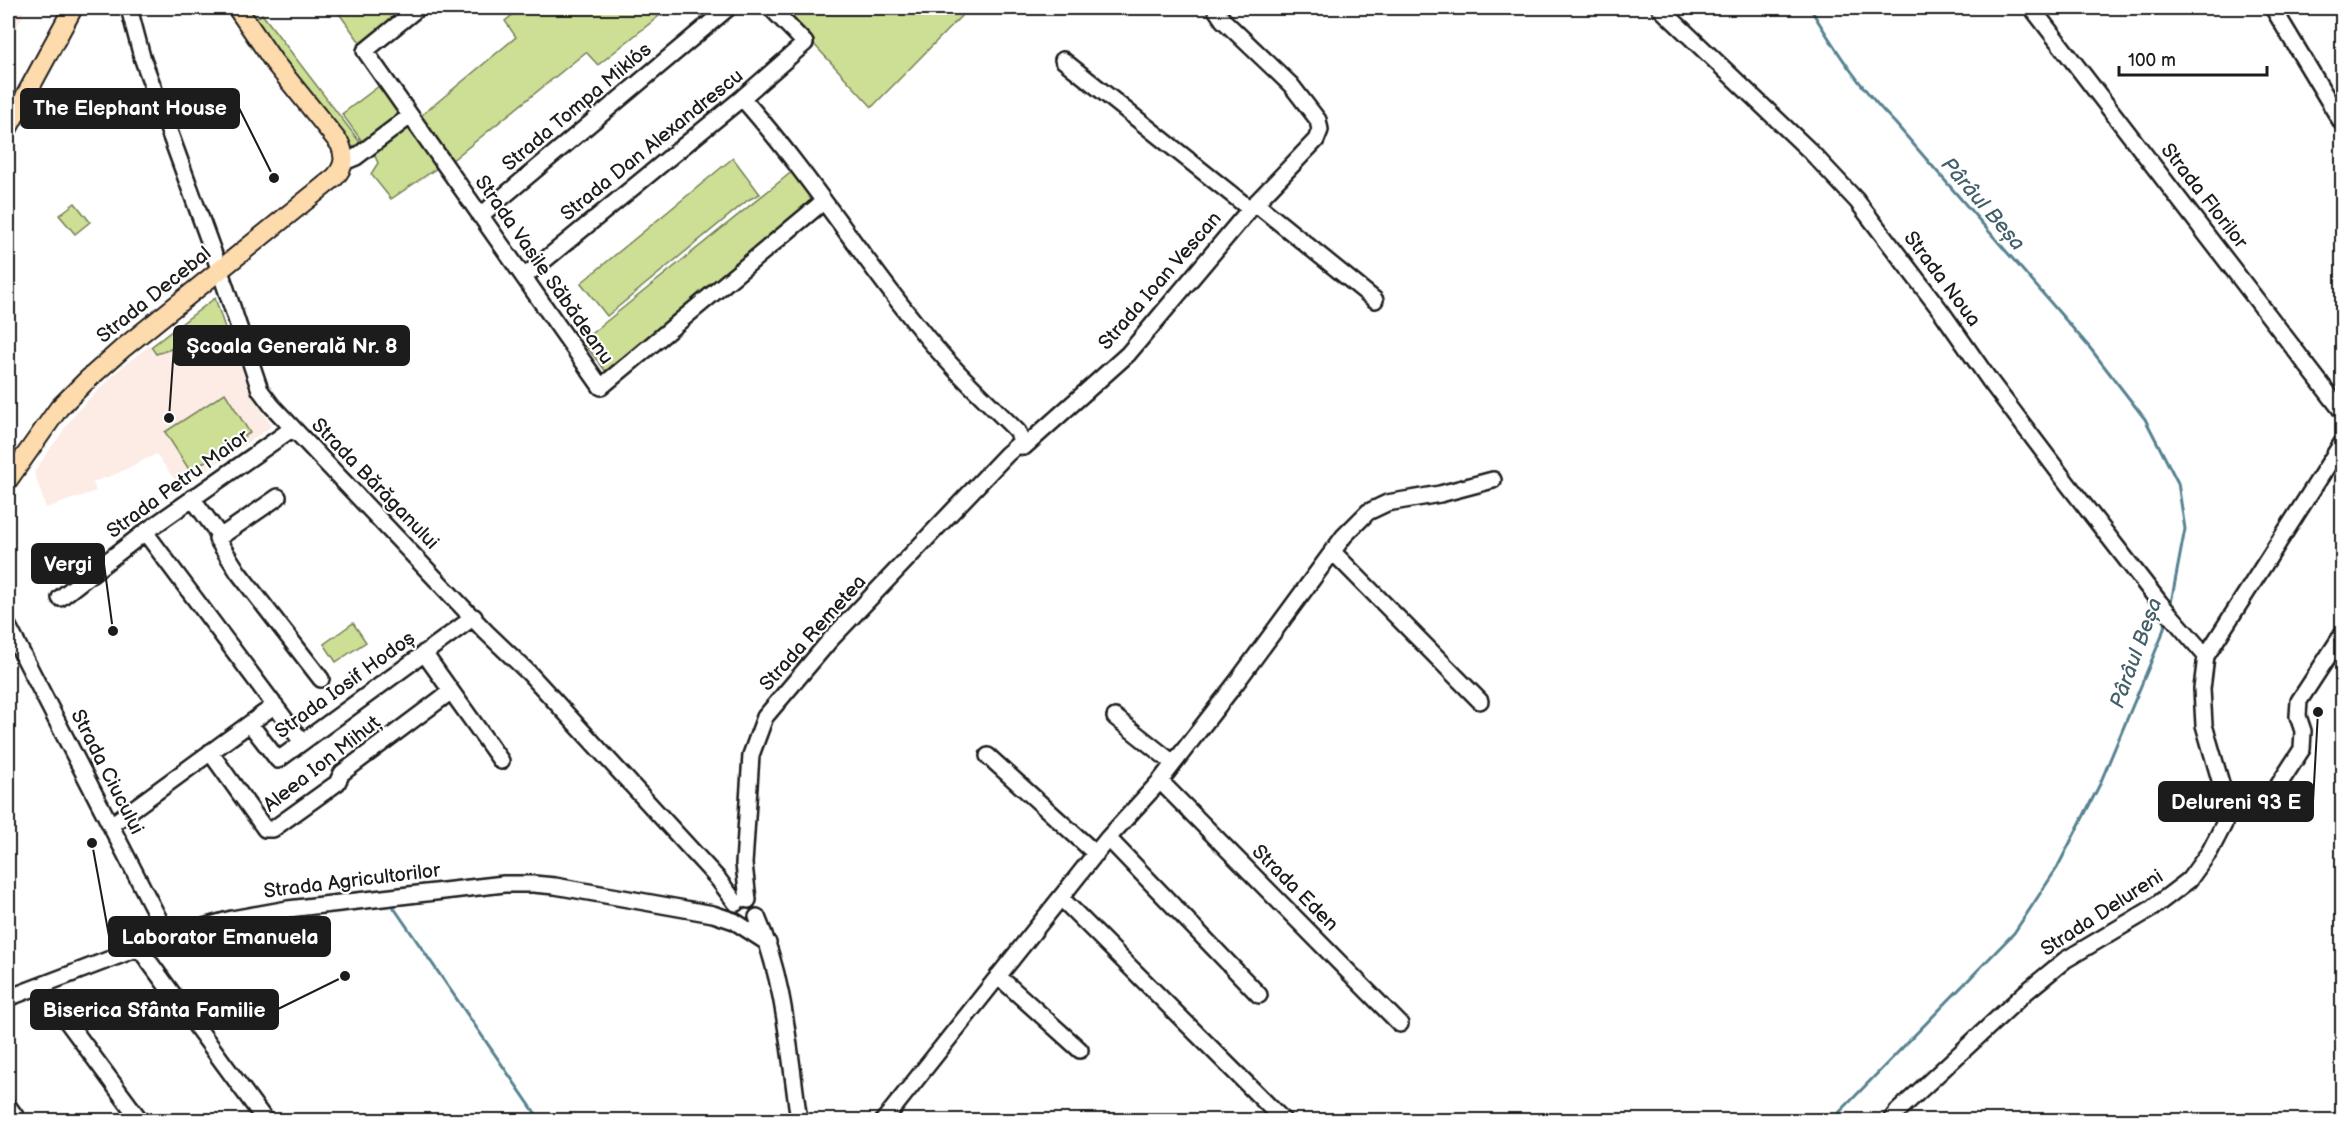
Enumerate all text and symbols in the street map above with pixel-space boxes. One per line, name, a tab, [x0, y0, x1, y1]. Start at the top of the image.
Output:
street label: Strada Tompa Miklós	[497, 37, 657, 176]
scale bar	[2119, 39, 2268, 77]
text: 100 m	[2128, 50, 2176, 71]
street label: Strada Dan Alexandrescu	[556, 64, 748, 226]
callout: The Elephant House	[21, 89, 239, 128]
text: The Elephant House	[33, 96, 227, 121]
street label: Strada Florilor	[2155, 139, 2253, 254]
water label: Pârâul Beșa	[1936, 152, 2030, 256]
street label: Strada Vasile Săbădeanu	[470, 171, 618, 369]
street label: Strada Ioan Vescan	[1093, 207, 1227, 355]
street label: Strada Noua	[1898, 227, 1986, 331]
street label: Strada Decebal	[92, 242, 216, 348]
callout: Școala Generală Nr. 8	[174, 326, 409, 365]
text: Școala Generală Nr. 8	[186, 334, 398, 359]
street label: Strada Bărăganului	[306, 413, 444, 555]
street label: Strada Petru Maior	[102, 424, 254, 544]
callout: Vergi	[32, 544, 104, 583]
text: Vergi	[44, 552, 92, 577]
street label: Strada Remetea	[755, 570, 871, 696]
water label: Pârâul Beșa	[2105, 595, 2167, 711]
street label: Strada Iosif Hodoș	[270, 626, 420, 744]
street label: Strada Ciucului	[65, 706, 149, 838]
street label: Aleea Ion Mihuț	[259, 711, 386, 817]
callout: Delureni 93 E	[2159, 782, 2313, 821]
text: Delureni 93 E	[2171, 790, 2301, 815]
street label: Strada Eden	[1247, 840, 1343, 936]
street label: Strada Agricultorilor	[262, 858, 442, 904]
street label: Strada Delureni	[2036, 865, 2168, 961]
callout: Laborator Emanuela	[109, 917, 330, 956]
text: Laborator Emanuela	[121, 925, 319, 950]
callout: Biserica Sfânta Familie	[31, 990, 278, 1029]
text: Biserica Sfânta Familie	[43, 998, 265, 1023]

